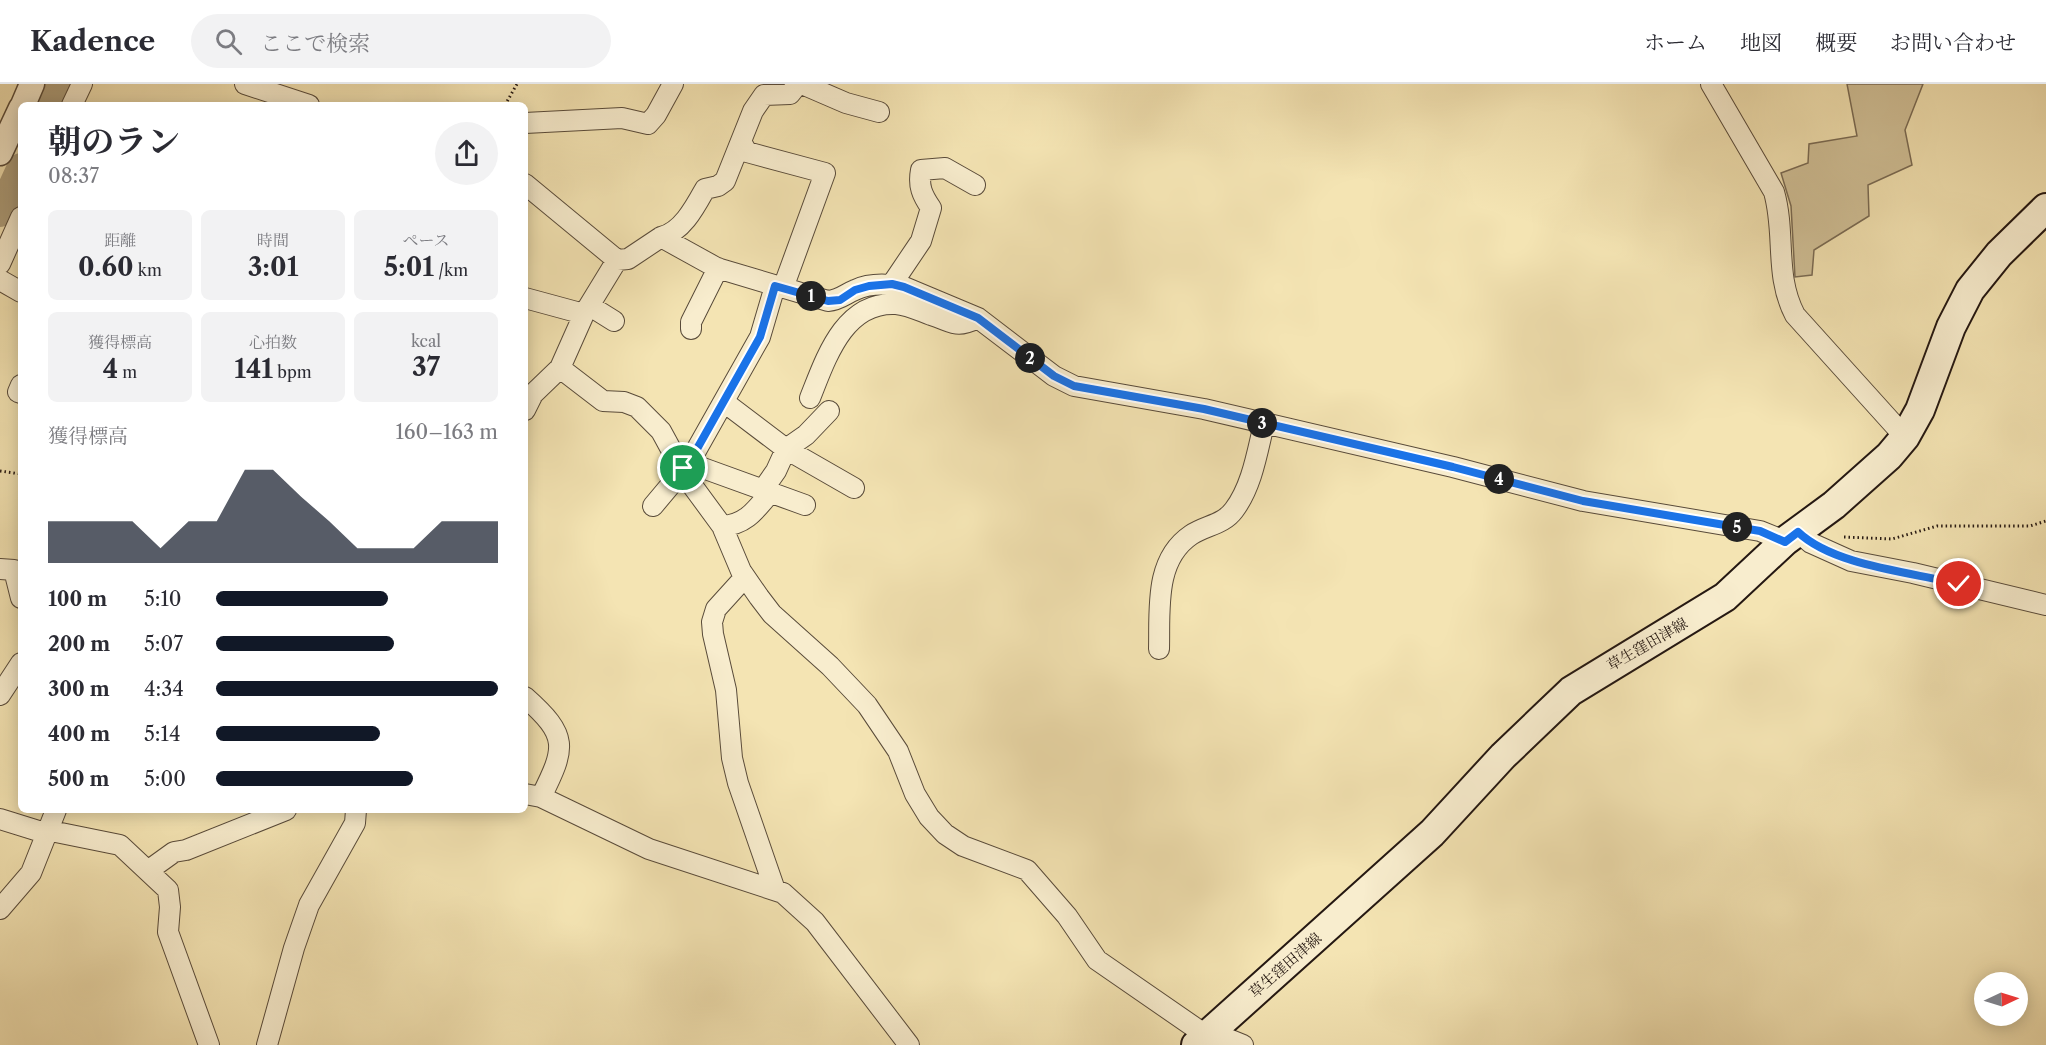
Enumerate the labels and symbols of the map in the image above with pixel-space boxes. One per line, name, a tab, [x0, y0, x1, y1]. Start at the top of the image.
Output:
pin: 1	[796, 281, 826, 311]
pin: 2	[1015, 343, 1045, 373]
pin: 3	[1247, 408, 1277, 438]
pin	[657, 442, 708, 493]
pin: 4	[1484, 464, 1514, 494]
pin: 5	[1722, 512, 1752, 542]
pin	[1933, 558, 1984, 609]
street label: 草生窪田津線	[1603, 613, 1691, 675]
street label: 草生窪田津線	[1245, 928, 1325, 1002]
north arrow	[1974, 972, 2028, 1026]

